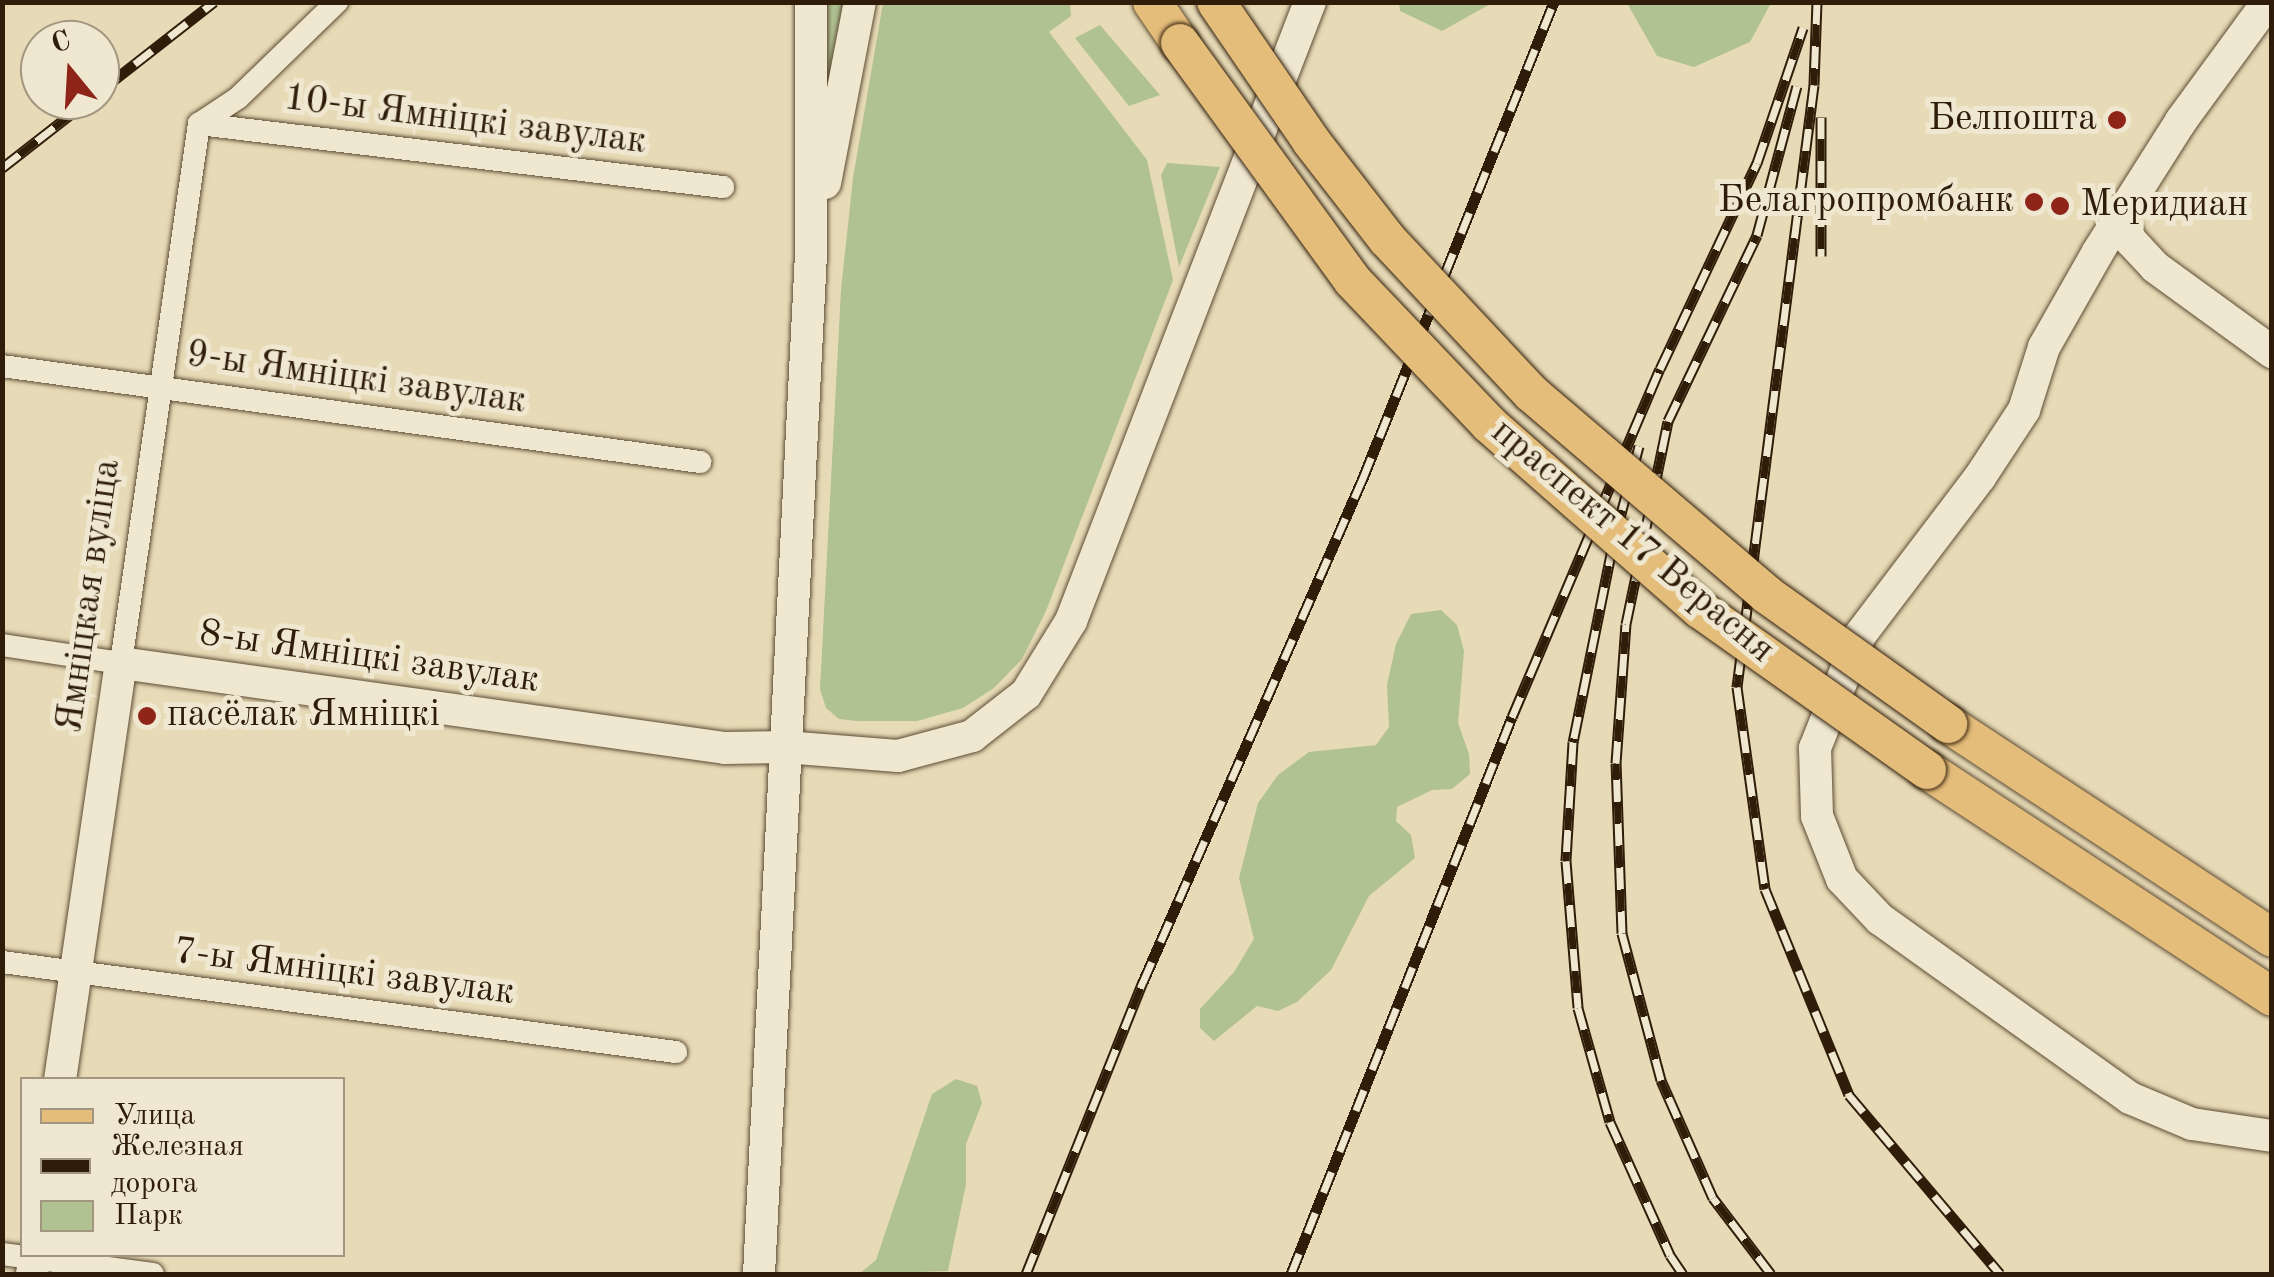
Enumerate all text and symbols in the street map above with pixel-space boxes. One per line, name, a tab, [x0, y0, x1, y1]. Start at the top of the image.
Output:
north arrow	[20, 20, 120, 120]
text: С	[48, 27, 74, 60]
street label: 10-ы Ямніцкі завулак	[281, 76, 649, 166]
place label: Белпошта	[1928, 97, 2097, 143]
marker: Белпошта	[2106, 109, 2128, 131]
place label: Белагропромбанк	[1718, 179, 2014, 225]
place label: Меридиан	[2080, 183, 2248, 229]
marker: Белагропромбанк	[2023, 191, 2045, 213]
marker: Меридиан	[2049, 195, 2071, 217]
street label: 9-ы Ямніцкі завулак	[183, 333, 529, 425]
street label: праспект 17 Верасня	[1481, 410, 1783, 674]
street label: Ямніцкая вуліца	[48, 456, 132, 736]
street label: 8-ы Ямніцкі завулак	[196, 612, 542, 704]
place label: пасёлак Ямніцкі	[167, 693, 440, 739]
marker: пасёлак Ямніцкі	[136, 705, 158, 727]
street label: 7-ы Ямніцкі завулак	[171, 929, 517, 1017]
legend	[20, 1077, 345, 1257]
text: Улица	[114, 1101, 195, 1131]
text: Железная дорога	[111, 1132, 244, 1199]
text: Парк	[114, 1201, 183, 1231]

